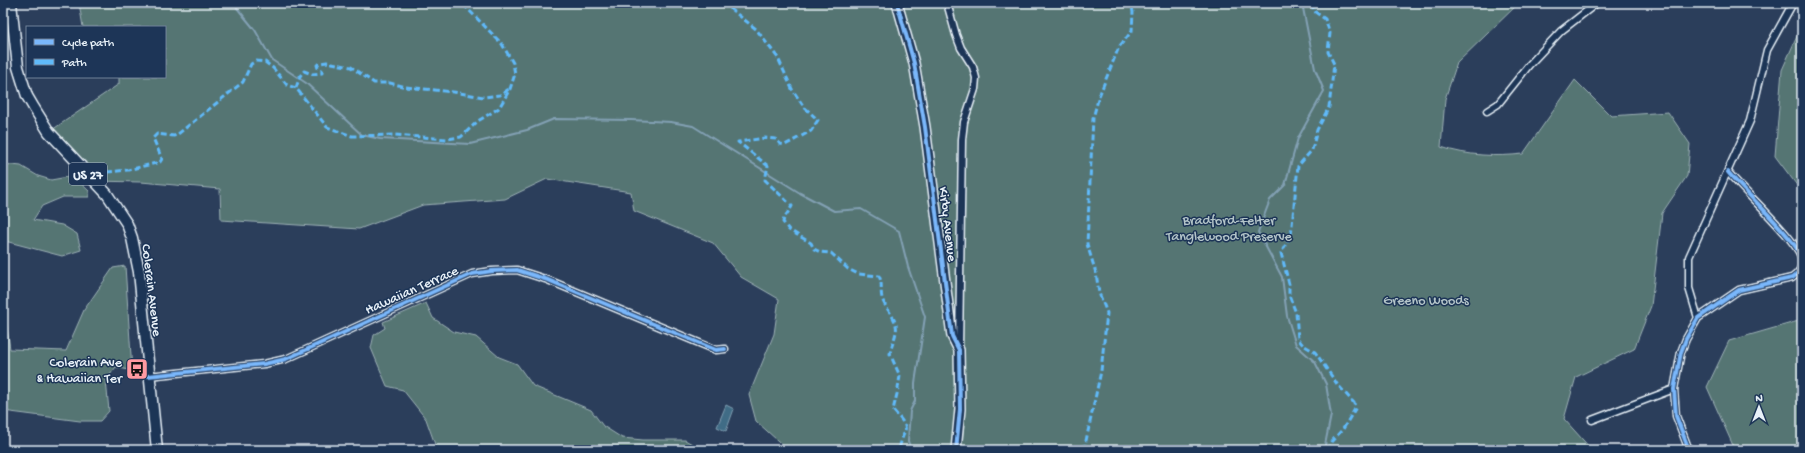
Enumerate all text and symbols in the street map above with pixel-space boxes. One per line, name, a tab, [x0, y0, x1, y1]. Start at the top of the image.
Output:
legend	[26, 26, 166, 78]
text: Cycle path	[62, 37, 115, 51]
text: Path	[61, 57, 87, 71]
road number: US 27	[69, 163, 107, 185]
street label: Kirby Avenue	[933, 186, 960, 264]
park label: Bradford-Felter Tanglewood Preserve	[1165, 213, 1293, 246]
street label: Colerain Avenue	[136, 243, 165, 338]
street label: Hawaiian Terrace	[363, 263, 462, 319]
park label: Greeno Woods	[1383, 293, 1469, 310]
place label: Colerain Ave & Hawaiian Ter	[36, 355, 123, 388]
bus stop icon: Colerain Ave & Hawaiian Ter	[124, 356, 150, 382]
north arrow	[1739, 387, 1779, 427]
text: N	[1755, 393, 1763, 405]

